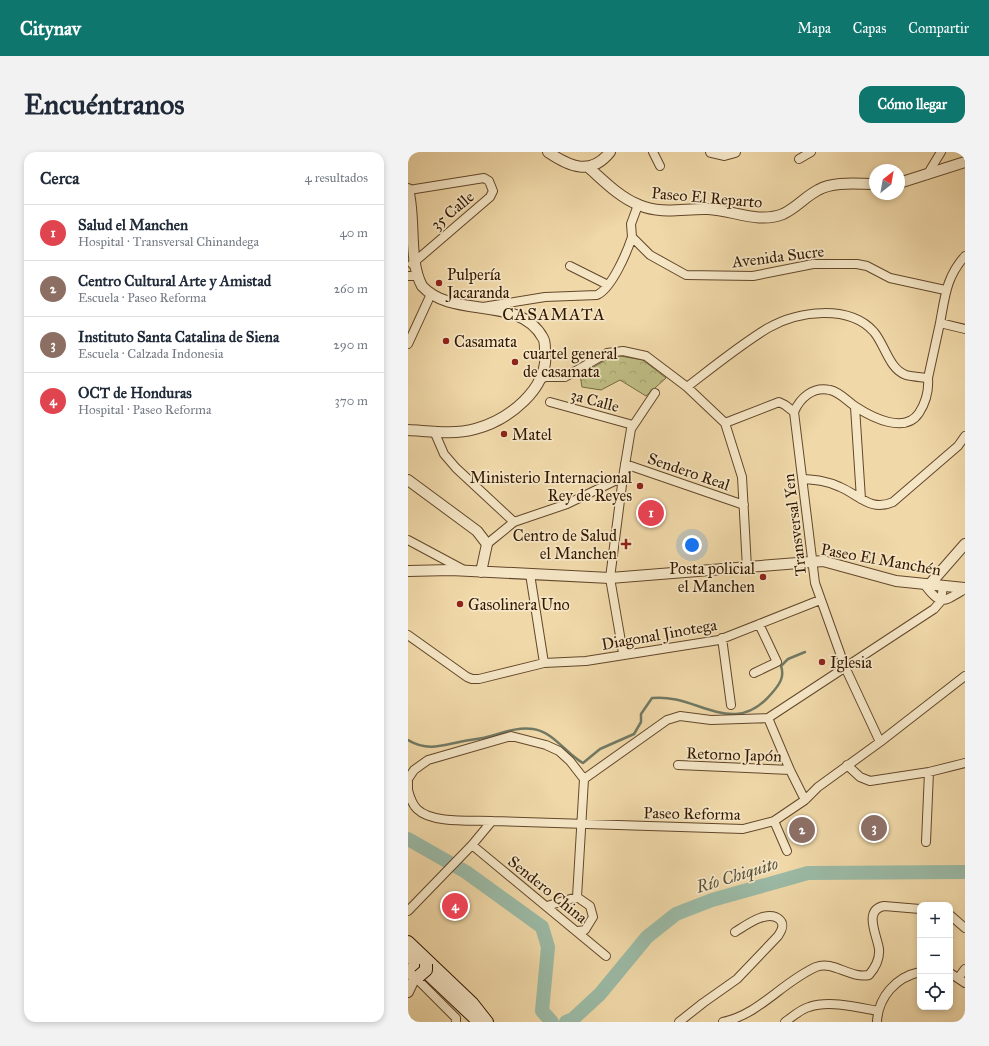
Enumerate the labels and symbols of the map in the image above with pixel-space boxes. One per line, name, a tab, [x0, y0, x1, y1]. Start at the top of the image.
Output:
north arrow	[869, 164, 905, 200]
street label: Paseo El Reparto	[651, 183, 763, 212]
street label: 35 Calle	[427, 187, 478, 234]
street label: Avenida Sucre	[730, 241, 825, 272]
place label: Pulpería Jacaranda	[445, 265, 510, 303]
marker: Pulpería Jacaranda	[434, 278, 444, 288]
district label: CASAMATA	[502, 304, 606, 325]
place label: Casamata	[454, 332, 517, 351]
marker: Casamata	[441, 336, 451, 346]
place label: cuartel general de casamata	[523, 344, 618, 381]
marker: cuartel general de casamata	[510, 357, 520, 367]
street label: 3a Calle	[568, 385, 622, 416]
place label: Matel	[512, 425, 553, 444]
marker: Matel	[499, 429, 509, 439]
street label: Sendero Real	[645, 449, 733, 495]
place label: Ministerio Internacional Rey de Reyes	[470, 468, 633, 505]
street label: Transversal Yen	[779, 472, 810, 577]
marker: Ministerio Internacional Rey de Reyes	[635, 481, 645, 491]
pin: 1	[638, 498, 664, 528]
place label: Centro de Salud el Manchen	[513, 526, 617, 563]
your location	[682, 535, 702, 555]
marker: Centro de Salud el Manchen	[620, 538, 632, 550]
street label: Paseo El Manchén	[819, 540, 943, 579]
place label: Posta policial el Manchen	[669, 559, 756, 596]
marker: Posta policial el Manchen	[758, 572, 768, 582]
place label: Gasolinera Uno	[468, 595, 570, 614]
marker: Gasolinera Uno	[455, 599, 465, 609]
street label: Diagonal Jinotega	[600, 615, 719, 655]
place label: Iglesia	[830, 653, 872, 673]
marker: Iglesia	[817, 657, 827, 667]
street label: Retorno Japón	[686, 743, 782, 767]
street label: Paseo Reforma	[643, 803, 741, 824]
pin: 3	[861, 813, 887, 843]
pin: 2	[789, 815, 815, 845]
street label: Sendero China	[504, 852, 591, 927]
water label: Río Chiquito	[693, 853, 781, 898]
pin: 4	[442, 891, 468, 921]

